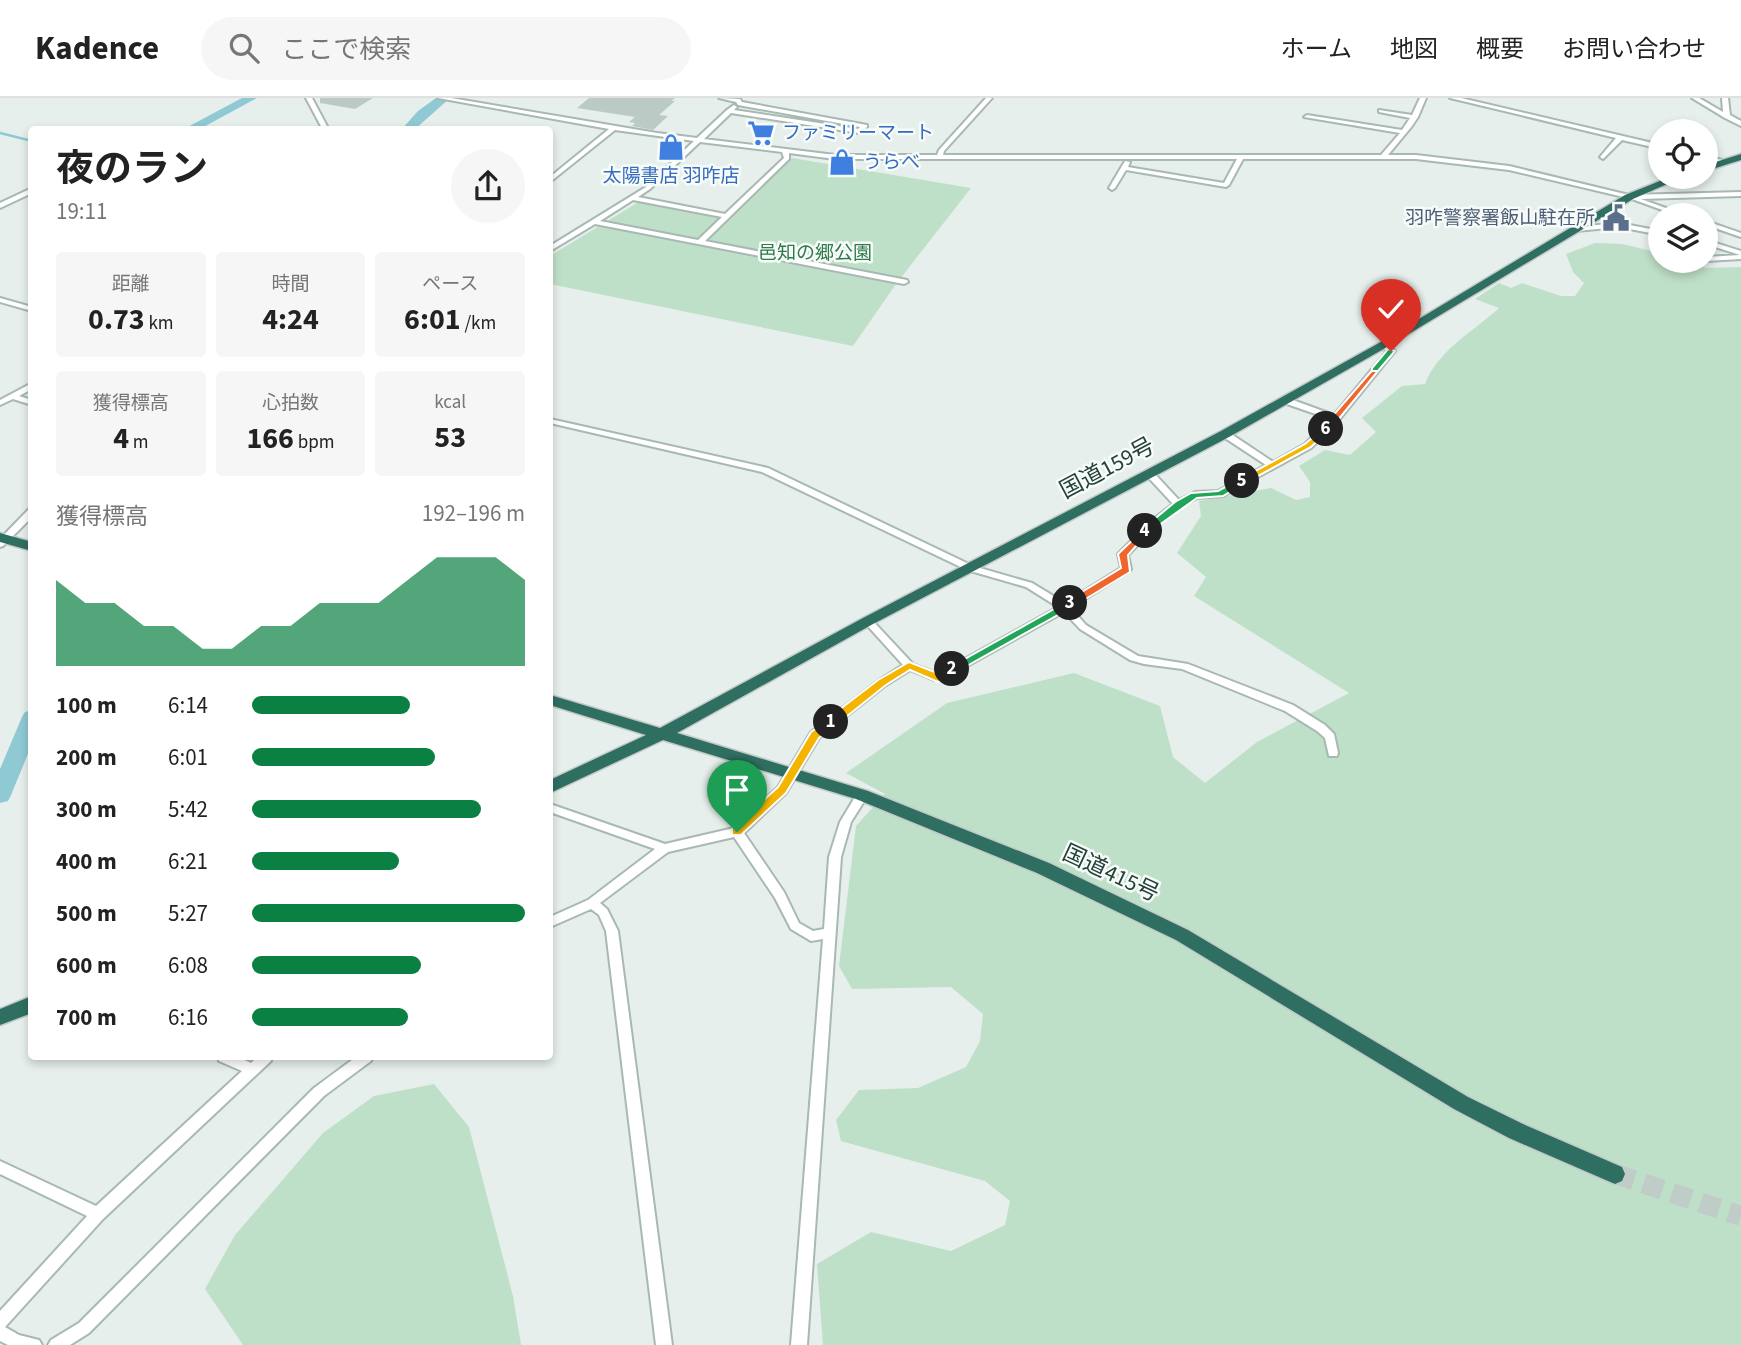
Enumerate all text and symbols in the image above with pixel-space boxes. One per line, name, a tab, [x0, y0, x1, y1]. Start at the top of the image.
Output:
search box	[201, 17, 691, 80]
text: Kadence	[35, 25, 159, 72]
icon: search	[225, 29, 263, 67]
text: ここで検索	[281, 31, 411, 68]
text: ホーム	[1281, 32, 1352, 67]
text: 地図	[1390, 32, 1438, 67]
text: 概要	[1476, 32, 1524, 67]
text: お問い合わせ	[1562, 32, 1706, 67]
supermarket icon: ファミリーマート	[746, 118, 776, 148]
map controls	[1648, 119, 1718, 273]
button: locate	[1648, 119, 1718, 189]
place label: ファミリーマート	[782, 120, 934, 147]
shop icon: 太陽書店 羽咋店	[656, 132, 686, 162]
text: 夜のラン	[56, 142, 208, 196]
shop icon: うらべ	[827, 147, 857, 177]
button: share	[451, 149, 525, 223]
place label: うらべ	[863, 149, 920, 176]
place label: 太陽書店 羽咋店	[603, 163, 739, 190]
text: 19:11	[56, 195, 107, 228]
public building icon: 羽咋警察署飯山駐在所	[1601, 203, 1631, 233]
button: layers	[1648, 203, 1718, 273]
place label: 羽咋警察署飯山駐在所	[1405, 205, 1595, 232]
park label: 邑知の郷公園	[758, 240, 872, 267]
text: 距離	[112, 271, 150, 298]
text: 時間	[271, 271, 310, 298]
text: ペース	[422, 271, 478, 298]
pin	[1361, 279, 1421, 351]
icon: check	[1372, 290, 1410, 328]
text: 0.73	[88, 298, 145, 341]
text: 4:24	[262, 298, 319, 341]
text: 6:01	[404, 298, 461, 341]
text: km	[145, 310, 174, 337]
text: /km	[461, 310, 496, 337]
text: kcal	[434, 389, 466, 416]
text: 獲得標高	[93, 390, 169, 417]
text: 心拍数	[262, 390, 319, 417]
pin: 6	[1308, 412, 1344, 446]
text: 6	[1320, 415, 1331, 442]
text: 53	[434, 416, 466, 459]
text: 4	[113, 417, 129, 460]
text: 166	[246, 417, 294, 460]
text: m	[129, 429, 149, 456]
text: bpm	[294, 429, 335, 456]
street label: 国道159号	[1054, 429, 1160, 507]
pin: 5	[1224, 464, 1260, 498]
text: 5	[1236, 467, 1247, 494]
text: 192–196 m	[422, 497, 525, 530]
text: 獲得標高	[56, 500, 148, 533]
pin: 4	[1128, 514, 1162, 548]
text: 4	[1139, 517, 1150, 544]
pin: 3	[1052, 586, 1088, 620]
text: 3	[1064, 589, 1075, 616]
pin: 2	[934, 652, 970, 686]
text: 2	[946, 655, 957, 682]
text: 100 m	[56, 689, 117, 722]
text: 6:14	[168, 689, 208, 722]
pin: 1	[814, 704, 848, 740]
text: 1	[825, 708, 836, 735]
text: 200 m	[56, 741, 117, 774]
text: 6:01	[168, 741, 208, 774]
pin	[707, 760, 767, 832]
icon: arrive	[718, 771, 756, 809]
text: 300 m	[56, 793, 117, 826]
text: 5:42	[168, 793, 208, 826]
street label: 国道415号	[1057, 836, 1165, 910]
text: 400 m	[56, 845, 117, 878]
text: 6:21	[168, 845, 208, 878]
text: 500 m	[56, 897, 117, 930]
text: 5:27	[168, 897, 208, 930]
text: 600 m	[56, 949, 117, 982]
text: 6:08	[168, 949, 208, 982]
text: 700 m	[56, 1001, 117, 1034]
text: 6:16	[168, 1001, 208, 1034]

